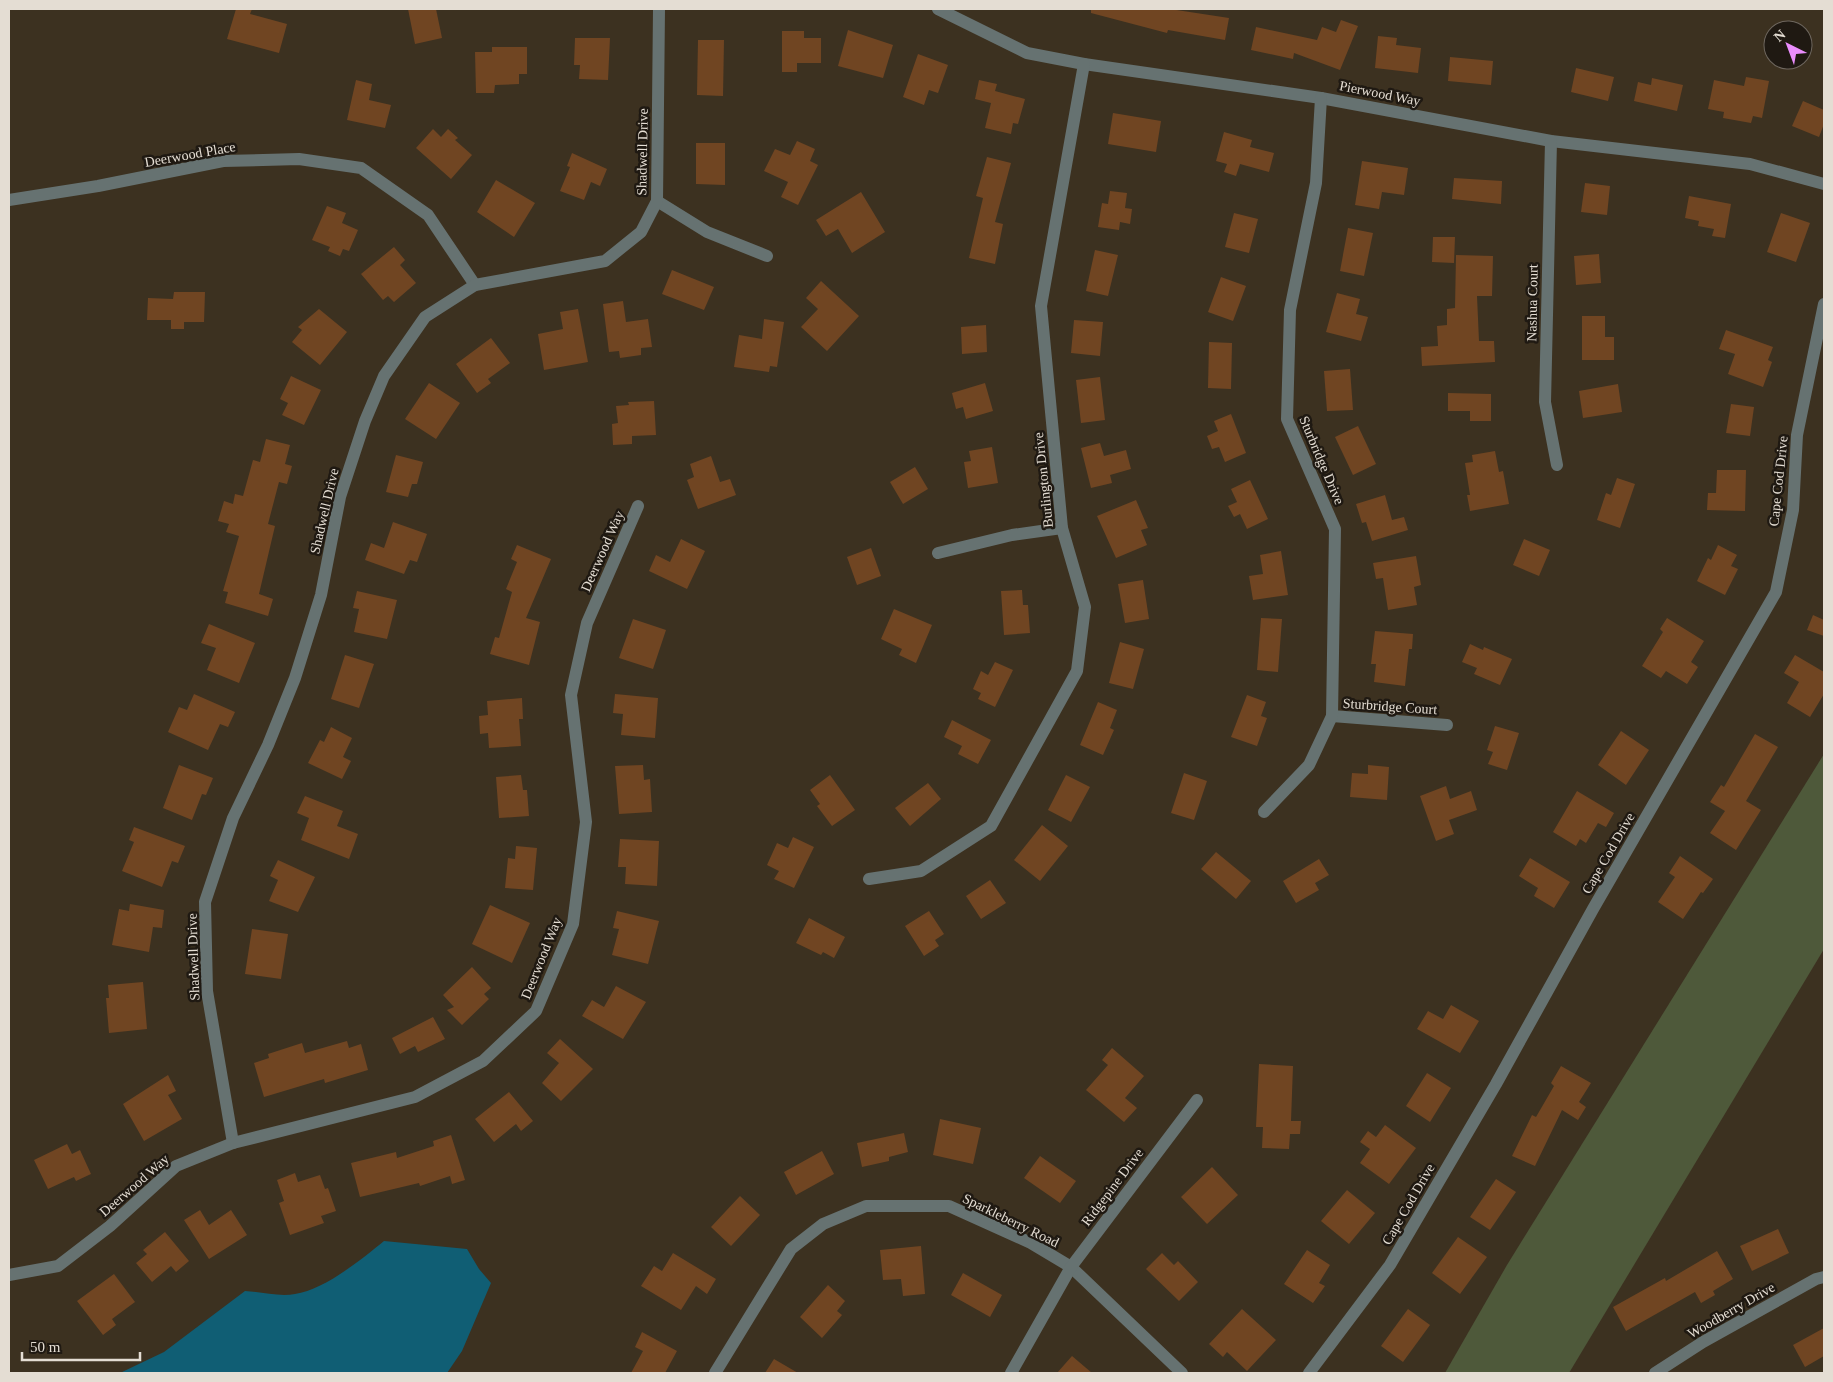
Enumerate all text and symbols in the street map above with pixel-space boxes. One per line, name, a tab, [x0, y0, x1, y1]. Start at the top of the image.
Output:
north arrow	[1763, 20, 1813, 70]
text: N	[1771, 27, 1788, 45]
street label: Pierwood Way	[1338, 78, 1422, 109]
street label: Shadwell Drive	[634, 108, 651, 196]
street label: Deerwood Place	[143, 139, 237, 170]
street label: Nashua Court	[1524, 264, 1541, 342]
street label: Sturbridge Drive	[1296, 414, 1347, 507]
street label: Burlington Drive	[1031, 431, 1056, 528]
street label: Cape Cod Drive	[1766, 435, 1791, 527]
street label: Shadwell Drive	[307, 467, 342, 555]
street label: Deerwood Way	[578, 508, 627, 594]
street label: Sturbridge Court	[1342, 696, 1438, 717]
street label: Cape Cod Drive	[1579, 810, 1638, 896]
street label: Shadwell Drive	[184, 913, 203, 1001]
street label: Deerwood Way	[518, 915, 565, 1001]
street label: Ridgepine Drive	[1078, 1146, 1146, 1229]
street label: Deerwood Way	[97, 1151, 172, 1220]
street label: Cape Cod Drive	[1379, 1161, 1438, 1247]
street label: Sparkleberry Road	[960, 1191, 1061, 1250]
street label: Woodberry Drive	[1685, 1279, 1777, 1341]
scale bar	[22, 1330, 140, 1362]
text: 50 m	[30, 1339, 61, 1355]

